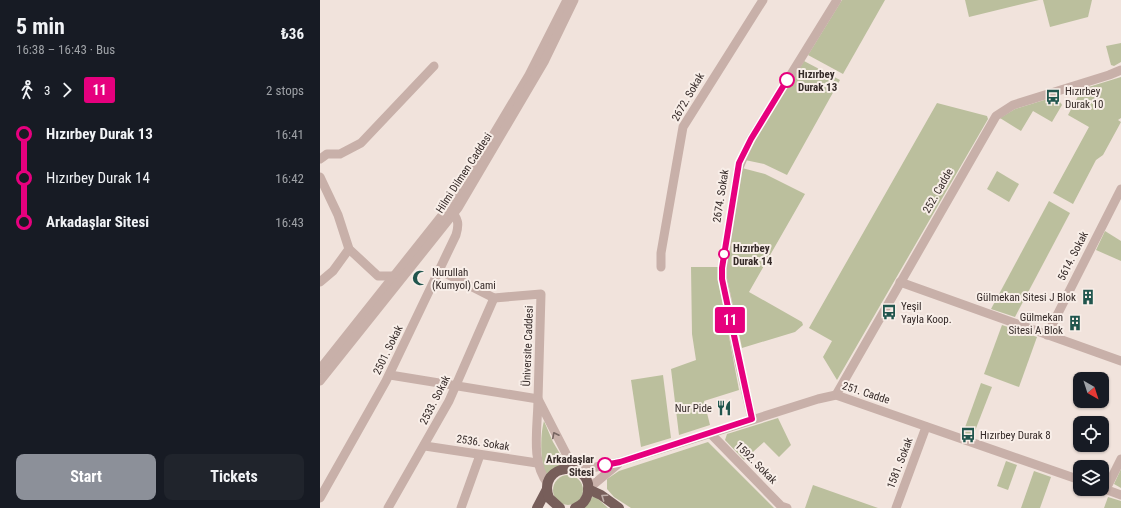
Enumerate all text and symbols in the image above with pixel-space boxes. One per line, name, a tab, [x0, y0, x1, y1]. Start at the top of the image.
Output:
text: 5 min	[16, 14, 65, 39]
text: ₺36	[281, 25, 304, 43]
text: 16:38 – 16:43 · Bus	[16, 42, 115, 57]
place label: Hızırbey Durak 13	[798, 68, 838, 94]
street label: 2672. Sokak	[669, 71, 707, 123]
marker: Hızırbey Durak 13	[779, 72, 795, 88]
icon: walk	[16, 79, 38, 101]
icon: forward	[56, 79, 78, 101]
text: 11	[92, 82, 107, 98]
text: 3	[44, 83, 50, 98]
text: 2 stops	[266, 83, 304, 98]
place label: Hızırbey Durak 10	[1065, 85, 1103, 111]
bus stop icon: Hızırbey Durak 10	[1044, 88, 1062, 106]
text: Hızırbey Durak 13	[46, 125, 153, 143]
text: 16:41	[275, 127, 304, 142]
street label: Hilmi Dilmen Caddesi	[433, 130, 495, 216]
street label: 252. Cadde	[920, 166, 956, 216]
street label: 2674. Sokak	[710, 168, 732, 223]
text: Hızırbey Durak 14	[46, 169, 150, 187]
text: 16:42	[275, 171, 304, 186]
text: Arkadaşlar Sitesi	[46, 213, 149, 231]
text: 16:43	[275, 215, 304, 230]
street label: 5614. Sokak	[1055, 229, 1091, 283]
place label: Hızırbey Durak 14	[733, 242, 773, 268]
marker: Hızırbey Durak 14	[718, 248, 730, 260]
place label: Nurullah (Kumyol) Cami	[432, 266, 496, 292]
mosque icon: Nurullah (Kumyol) Cami	[411, 269, 429, 287]
building icon: Gülmekan Sitesi J Blok	[1079, 288, 1097, 306]
place label: Gülmekan Sitesi J Blok	[977, 291, 1076, 304]
place label: Yeşil Yayla Koop.	[901, 300, 952, 326]
bus stop icon: Yeşil Yayla Koop.	[880, 303, 898, 321]
street label: Üniversite Caddesi	[520, 305, 536, 387]
line badge: 11	[712, 307, 748, 333]
place label: Gülmekan Sitesi A Blok	[1008, 311, 1063, 337]
text: 11	[723, 312, 737, 328]
building icon: Gülmekan Sitesi A Blok	[1066, 314, 1084, 332]
street label: 2501. Sokak	[370, 323, 406, 377]
north arrow	[1073, 372, 1109, 408]
map controls	[1073, 372, 1109, 496]
street label: 2533. Sokak	[417, 373, 453, 427]
street label: 251. Cadde	[841, 379, 891, 407]
restaurant icon: Nur Pide	[715, 399, 733, 417]
place label: Nur Pide	[675, 402, 712, 415]
button: locate	[1073, 416, 1109, 452]
bus stop icon: Hızırbey Durak 8	[959, 426, 977, 444]
place label: Hızırbey Durak 8	[980, 429, 1051, 442]
street label: 2536. Sokak	[456, 432, 511, 454]
one-way arrow	[552, 432, 560, 439]
street label: 1581. Sokak	[884, 436, 916, 490]
street label: 1592. Sokak	[732, 439, 780, 487]
place label: Arkadaşlar Sitesi	[546, 453, 594, 479]
button: Start	[16, 454, 156, 500]
button: Tickets	[164, 454, 304, 500]
marker: Arkadaşlar Sitesi	[597, 457, 613, 473]
button: layers	[1073, 460, 1109, 496]
one-way arrow	[601, 494, 608, 502]

